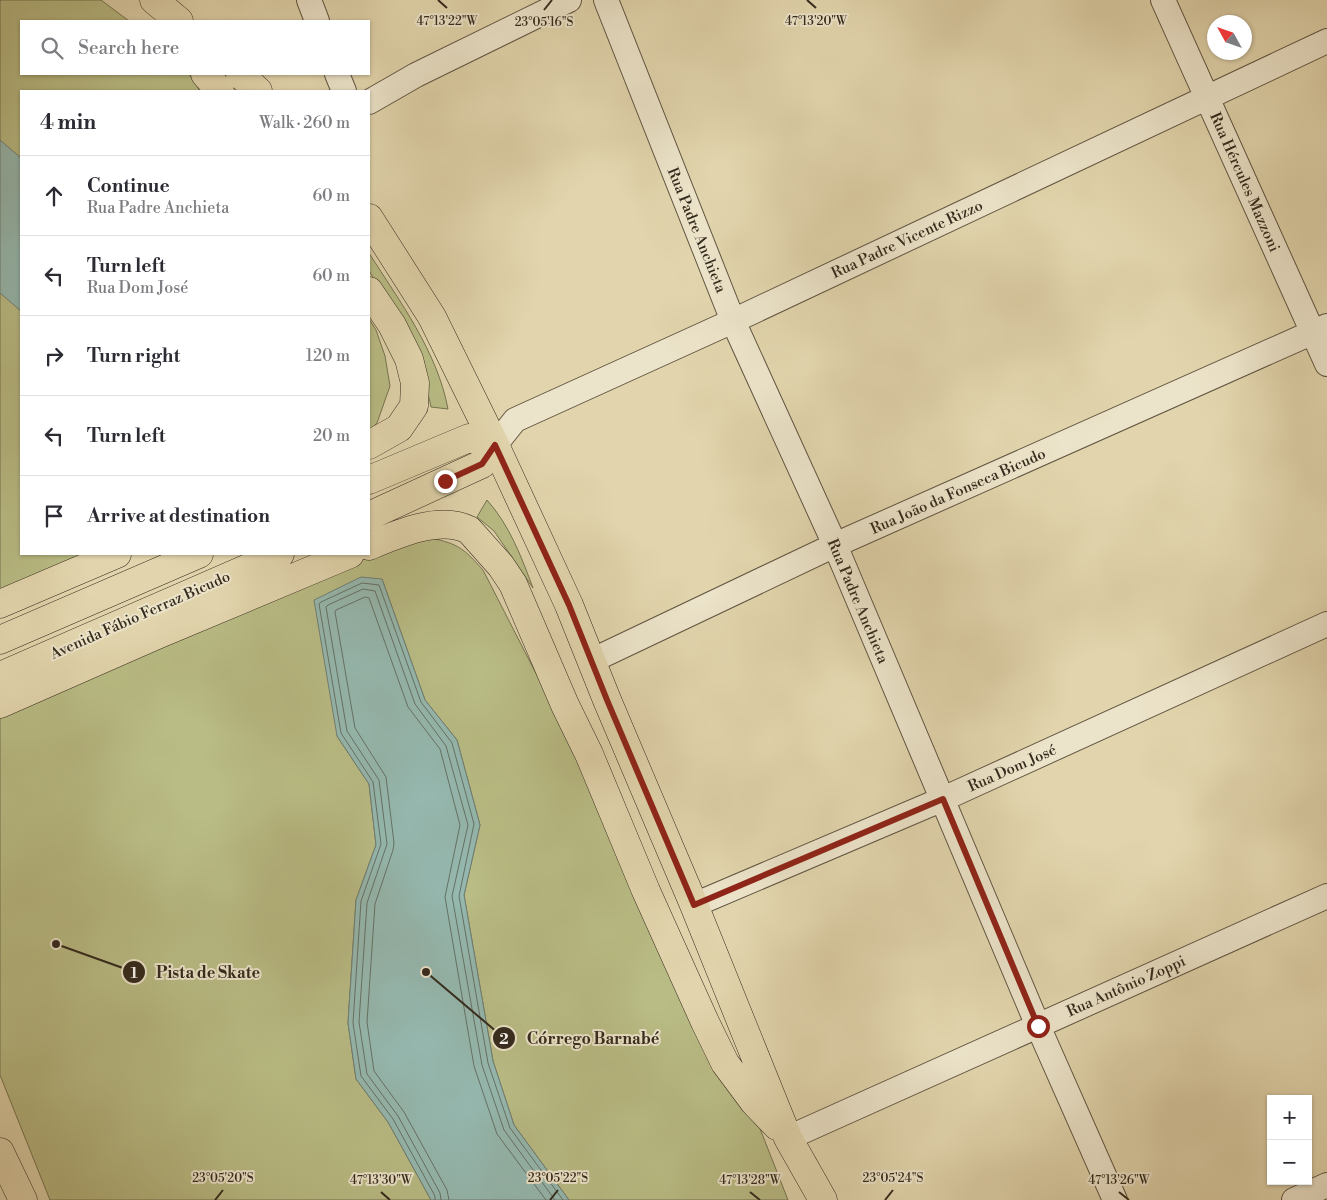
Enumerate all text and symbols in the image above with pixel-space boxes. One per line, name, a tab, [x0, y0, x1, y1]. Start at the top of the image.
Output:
text: 47°13'22"W	[417, 14, 479, 29]
text: 47°13'20"W	[785, 14, 848, 29]
text: 23°05'16"S	[515, 15, 573, 30]
north arrow	[1207, 15, 1252, 60]
search box	[20, 20, 370, 75]
icon: search	[38, 34, 66, 62]
text: Search here	[78, 36, 179, 60]
street label: Rua Hércules Mazzoni	[1205, 109, 1284, 255]
text: 4 min	[40, 110, 96, 136]
text: Walk · 260 m	[259, 113, 350, 133]
street label: Rua Padre Anchieta	[663, 165, 731, 296]
text: Continue	[87, 174, 170, 198]
icon: ahead	[40, 182, 68, 210]
text: 60 m	[312, 186, 350, 206]
street label: Rua Padre Vicente Rizzo	[828, 196, 986, 283]
text: Rua Padre Anchieta	[87, 198, 229, 218]
text: Turn left	[87, 254, 166, 278]
icon: left	[40, 262, 68, 290]
text: 60 m	[312, 266, 350, 286]
text: Rua Dom José	[87, 278, 188, 298]
icon: right	[40, 342, 68, 370]
text: Turn right	[87, 344, 180, 368]
text: 120 m	[306, 346, 350, 366]
icon: left	[40, 422, 68, 450]
text: Turn left	[87, 424, 166, 448]
text: 20 m	[313, 426, 350, 446]
street label: Rua João da Fonseca Bicudo	[868, 444, 1049, 539]
route end	[434, 470, 457, 493]
icon: arrive	[40, 502, 68, 530]
text: Arrive at destination	[87, 504, 270, 528]
street label: Rua Padre Anchieta	[823, 536, 893, 667]
street label: Avenida Fábio Ferraz Bicudo	[46, 567, 233, 664]
street label: Rua Dom José	[965, 740, 1059, 796]
street label: Rua Antônio Zoppi	[1064, 952, 1189, 1021]
callout: Pista de Skate	[121, 957, 270, 988]
text: Pista de Skate	[156, 963, 260, 983]
text: 1	[130, 964, 138, 983]
route start	[1027, 1015, 1050, 1038]
callout: Córrego Barnabé	[491, 1023, 669, 1054]
text: Córrego Barnabé	[527, 1029, 660, 1049]
text: 2	[499, 1030, 509, 1049]
map controls	[1267, 1095, 1312, 1185]
button: +	[1267, 1095, 1312, 1140]
button: −	[1267, 1140, 1312, 1185]
text: 23°05'20"S	[192, 1171, 254, 1186]
text: 23°05'22"S	[528, 1171, 588, 1186]
text: 23°05'24"S	[863, 1171, 924, 1186]
text: 47°13'30"W	[350, 1173, 413, 1188]
text: 47°13'28"W	[719, 1173, 782, 1188]
text: 47°13'26"W	[1088, 1173, 1151, 1188]

